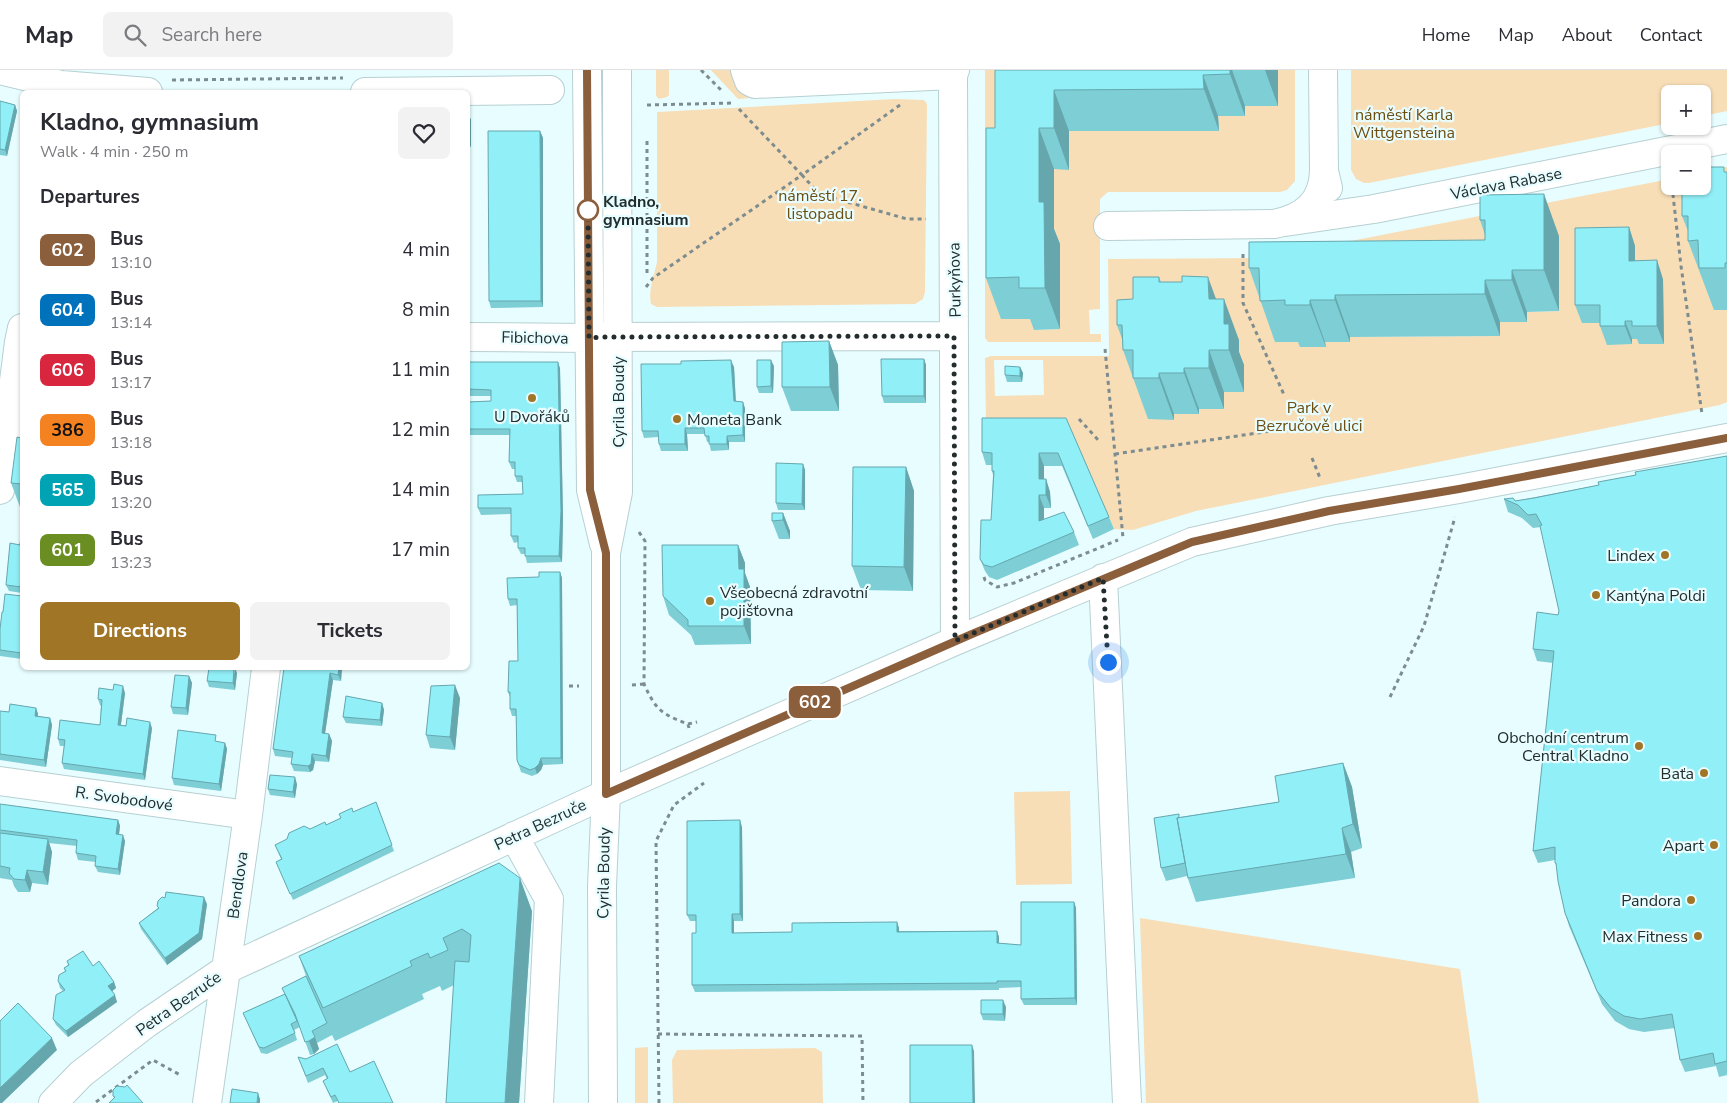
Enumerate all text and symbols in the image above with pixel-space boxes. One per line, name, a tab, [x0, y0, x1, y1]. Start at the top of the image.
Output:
search box	[103, 12, 453, 57]
text: Map	[25, 19, 73, 51]
icon: search	[121, 21, 149, 49]
text: Search here	[161, 22, 262, 48]
text: Home	[1422, 23, 1470, 47]
text: Map	[1498, 23, 1534, 47]
text: About	[1562, 23, 1612, 47]
text: Contact	[1640, 23, 1702, 47]
map controls	[1661, 85, 1711, 195]
button: +	[1661, 85, 1711, 135]
park label: náměstí Karla Wittgensteina	[1353, 104, 1455, 144]
text: Kladno, gymnasium	[40, 106, 259, 138]
button: heart	[398, 107, 450, 159]
text: Walk · 4 min · 250 m	[40, 141, 188, 163]
button: −	[1661, 145, 1711, 195]
street label: Václava Rabase	[1448, 162, 1564, 206]
text: Departures	[40, 184, 140, 210]
park label: náměstí 17. listopadu	[778, 185, 862, 225]
place label: Kladno, gymnasium	[603, 191, 688, 231]
marker: Kladno, gymnasium	[577, 199, 599, 221]
text: Bus	[110, 226, 143, 252]
text: 4 min	[402, 237, 450, 263]
text: 602	[51, 238, 84, 262]
street label: Purkyňova	[943, 242, 967, 318]
text: 13:10	[110, 252, 152, 274]
text: Bus	[110, 286, 143, 312]
text: 8 min	[402, 297, 450, 323]
text: 604	[51, 298, 84, 322]
text: 13:14	[110, 312, 152, 334]
street label: Fibichova	[501, 326, 569, 350]
text: Bus	[110, 346, 143, 372]
street label: Cyrila Boudy	[608, 355, 630, 448]
text: 11 min	[391, 357, 450, 383]
text: 606	[51, 358, 84, 382]
text: 13:17	[110, 372, 152, 394]
marker: U Dvořáků	[526, 392, 538, 404]
park label: Park v Bezručově ulici	[1256, 397, 1362, 437]
text: Bus	[110, 406, 143, 432]
place label: U Dvořáků	[494, 406, 570, 428]
place label: Moneta Bank	[687, 409, 783, 431]
marker: Moneta Bank	[671, 413, 683, 425]
text: 12 min	[391, 417, 450, 443]
text: 386	[51, 418, 84, 442]
text: 13:18	[110, 432, 152, 454]
text: Bus	[110, 466, 143, 492]
text: 14 min	[391, 477, 450, 503]
text: 565	[51, 478, 84, 502]
text: 13:20	[110, 492, 152, 514]
text: Bus	[110, 526, 143, 552]
text: 17 min	[391, 537, 450, 563]
text: 601	[51, 538, 84, 562]
place label: Lindex	[1607, 545, 1656, 567]
marker: Lindex	[1659, 549, 1671, 561]
text: 13:23	[110, 552, 152, 574]
place label: Všeobecná zdravotní pojišťovna	[719, 582, 869, 622]
place label: Kantýna Poldi	[1606, 585, 1706, 607]
marker: Kantýna Poldi	[1590, 589, 1602, 601]
marker: Všeobecná zdravotní pojišťovna	[704, 595, 716, 607]
button: Directions	[40, 602, 240, 660]
button: Tickets	[250, 602, 450, 660]
your location	[1096, 650, 1121, 675]
line badge: 602	[786, 686, 844, 718]
text: 602	[799, 690, 831, 714]
place label: Obchodní centrum Central Kladno	[1497, 727, 1629, 767]
marker: Obchodní centrum Central Kladno	[1633, 740, 1645, 752]
place label: Baťa	[1661, 763, 1694, 785]
marker: Baťa	[1698, 767, 1710, 779]
street label: R. Svobodové	[74, 781, 174, 817]
street label: Petra Bezruče	[491, 794, 590, 856]
street label: Cyrila Boudy	[592, 826, 616, 919]
place label: Apart	[1663, 835, 1704, 857]
marker: Apart	[1708, 839, 1720, 851]
street label: Bendlova	[222, 850, 254, 920]
place label: Pandora	[1621, 890, 1681, 912]
marker: Pandora	[1685, 894, 1697, 906]
place label: Max Fitness	[1602, 926, 1688, 948]
marker: Max Fitness	[1692, 930, 1704, 942]
street label: Petra Bezruče	[132, 966, 226, 1041]

